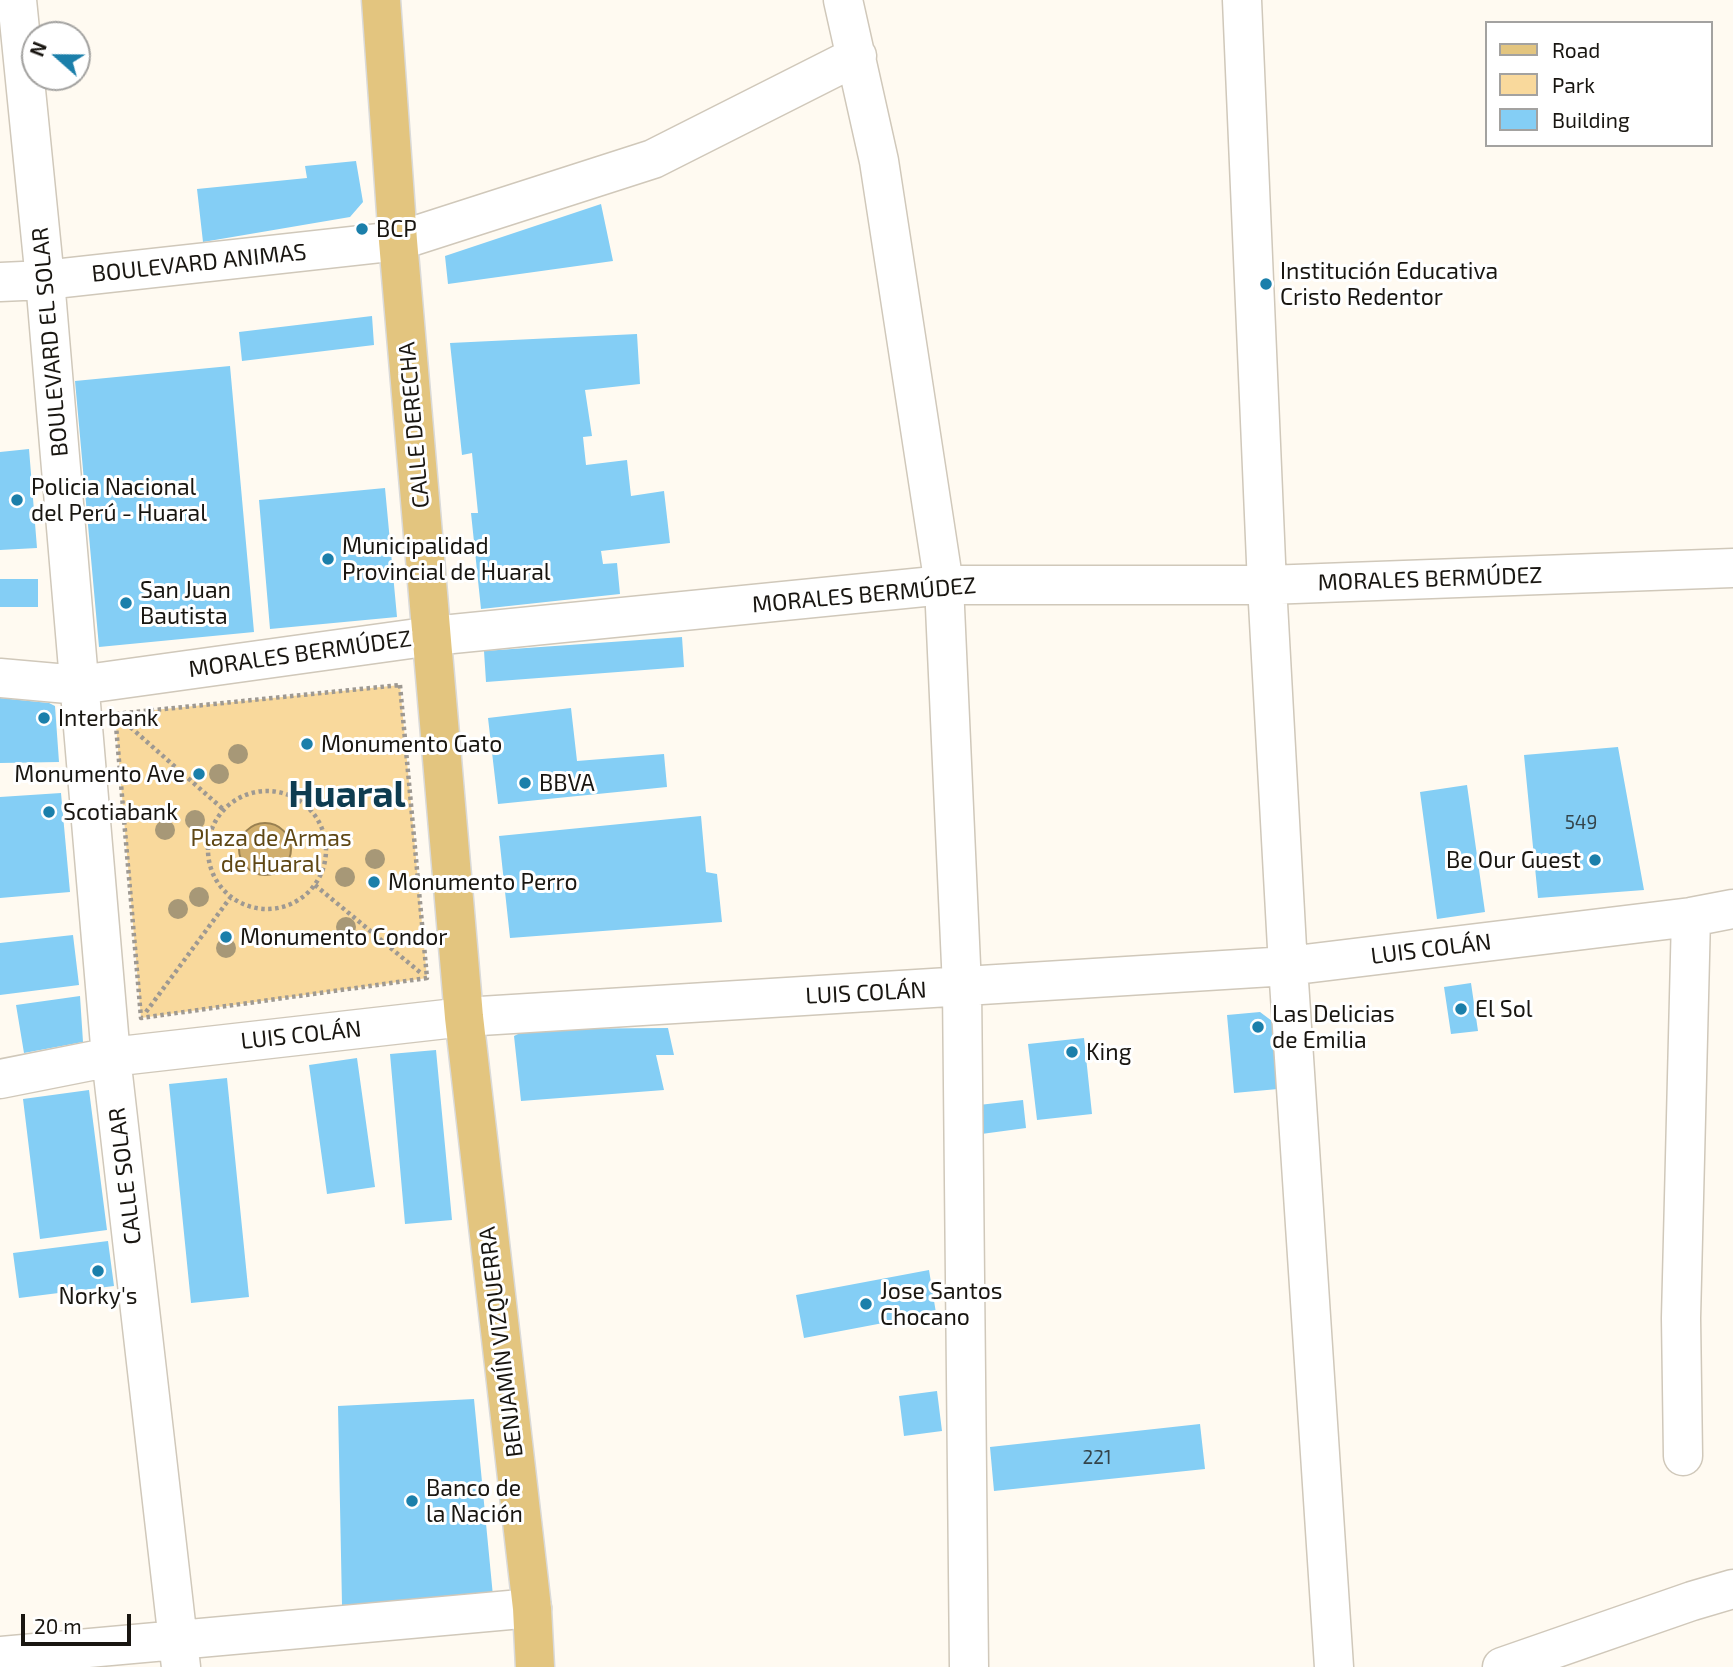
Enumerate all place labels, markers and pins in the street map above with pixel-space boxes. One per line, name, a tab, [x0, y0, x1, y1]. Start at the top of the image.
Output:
place label: BCP	[376, 215, 417, 243]
marker: BCP	[354, 221, 370, 237]
place label: Institución Educativa Cristo Redentor	[1280, 257, 1498, 311]
marker: Institución Educativa Cristo Redentor	[1258, 276, 1274, 292]
place label: Policia Nacional del Perú - Huaral	[31, 473, 207, 527]
marker: Policia Nacional del Perú - Huaral	[9, 492, 25, 508]
place label: Municipalidad Provincial de Huaral	[342, 532, 551, 586]
marker: Municipalidad Provincial de Huaral	[320, 551, 336, 567]
place label: San Juan Bautista	[140, 576, 231, 630]
marker: San Juan Bautista	[118, 595, 134, 611]
place label: Interbank	[58, 704, 159, 732]
marker: Interbank	[36, 710, 52, 726]
place label: Monumento Gato	[321, 730, 502, 758]
marker: Monumento Gato	[299, 736, 315, 752]
place label: Monumento Ave	[14, 760, 185, 788]
marker: Monumento Ave	[191, 766, 207, 782]
place label: BBVA	[539, 769, 595, 797]
marker: BBVA	[517, 775, 533, 791]
place label: Scotiabank	[63, 798, 178, 826]
marker: Scotiabank	[41, 804, 57, 820]
place label: Be Our Guest	[1446, 846, 1581, 874]
marker: Be Our Guest	[1587, 852, 1603, 868]
place label: Monumento Perro	[388, 868, 578, 896]
marker: Monumento Perro	[366, 874, 382, 890]
place label: Monumento Condor	[240, 923, 448, 951]
marker: Monumento Condor	[218, 929, 234, 945]
place label: El Sol	[1475, 995, 1533, 1023]
place label: Las Delicias de Emilia	[1272, 1000, 1395, 1054]
marker: El Sol	[1453, 1001, 1469, 1017]
marker: Las Delicias de Emilia	[1250, 1019, 1266, 1035]
place label: King	[1086, 1038, 1131, 1066]
marker: King	[1064, 1044, 1080, 1060]
marker: Norky's	[90, 1263, 106, 1279]
place label: Jose Santos Chocano	[880, 1277, 1002, 1331]
place label: Norky's	[59, 1282, 137, 1310]
marker: Jose Santos Chocano	[858, 1296, 874, 1312]
place label: Banco de la Nación	[426, 1474, 523, 1528]
marker: Banco de la Nación	[404, 1493, 420, 1509]

